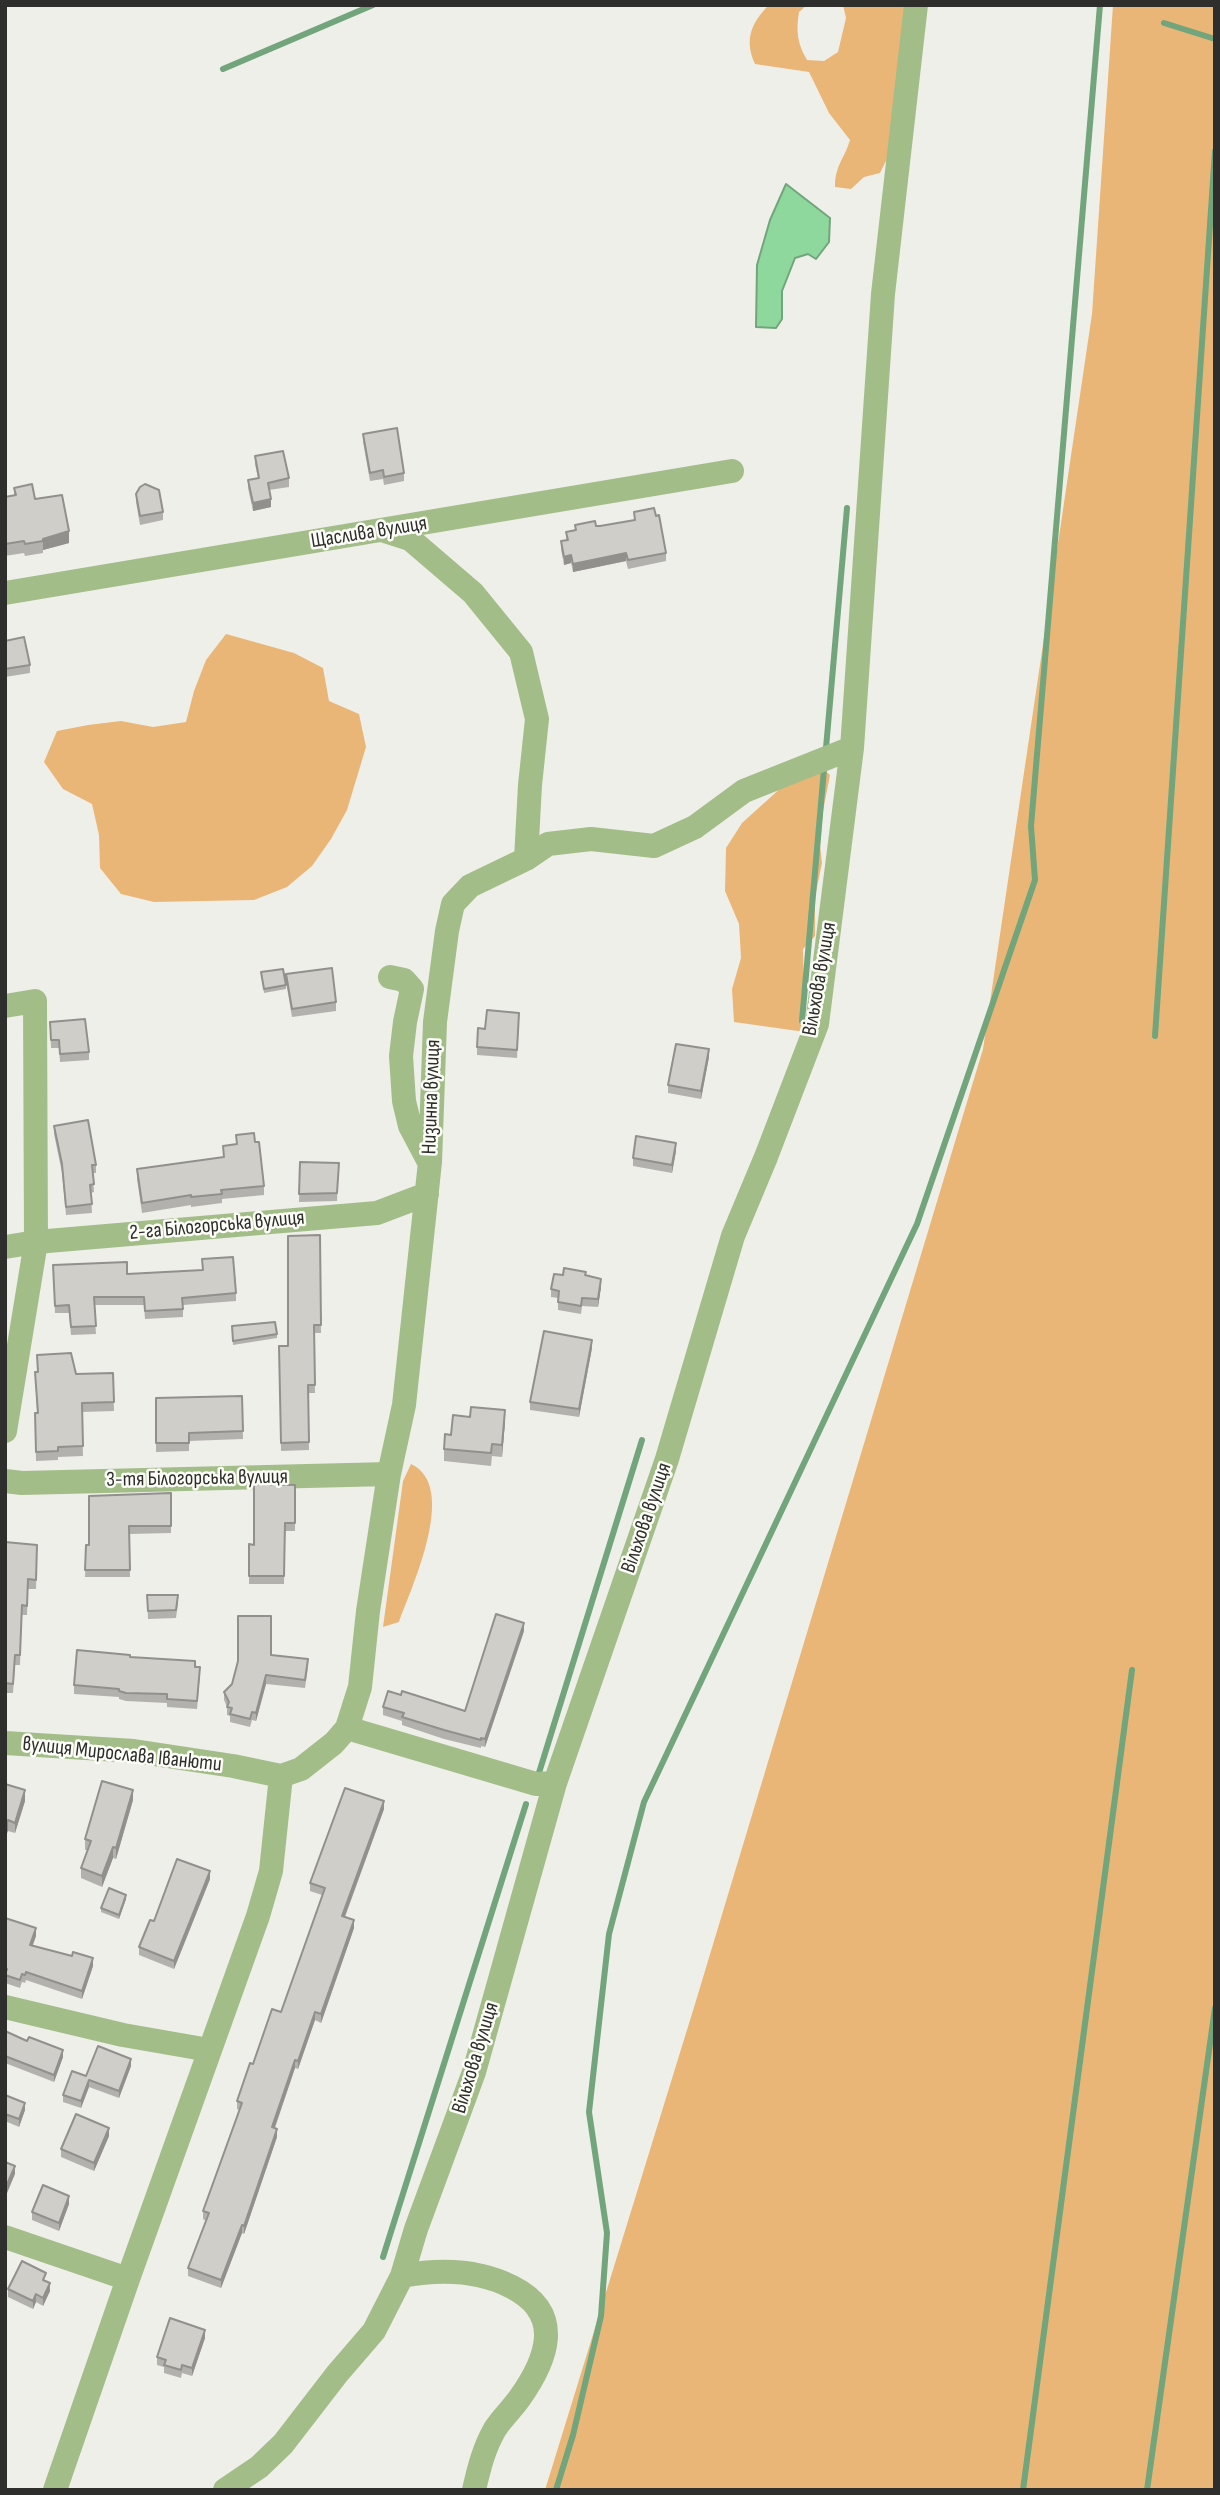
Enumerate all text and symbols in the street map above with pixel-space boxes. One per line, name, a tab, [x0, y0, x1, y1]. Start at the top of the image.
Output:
street label: Щаслива вулиця	[309, 511, 429, 555]
street label: Вільхова вулиця	[798, 920, 842, 1038]
street label: Низинна вулиця	[417, 1039, 447, 1155]
street label: 2-га Білогорська вулиця	[128, 1206, 306, 1246]
street label: Вільхова вулиця	[616, 1460, 678, 1576]
street label: 3-тя Білогорська вулиця	[106, 1465, 288, 1493]
street label: вулиця Мирослава Іванюти	[21, 1732, 223, 1778]
street label: Вільхова вулиця	[447, 1999, 505, 2117]

